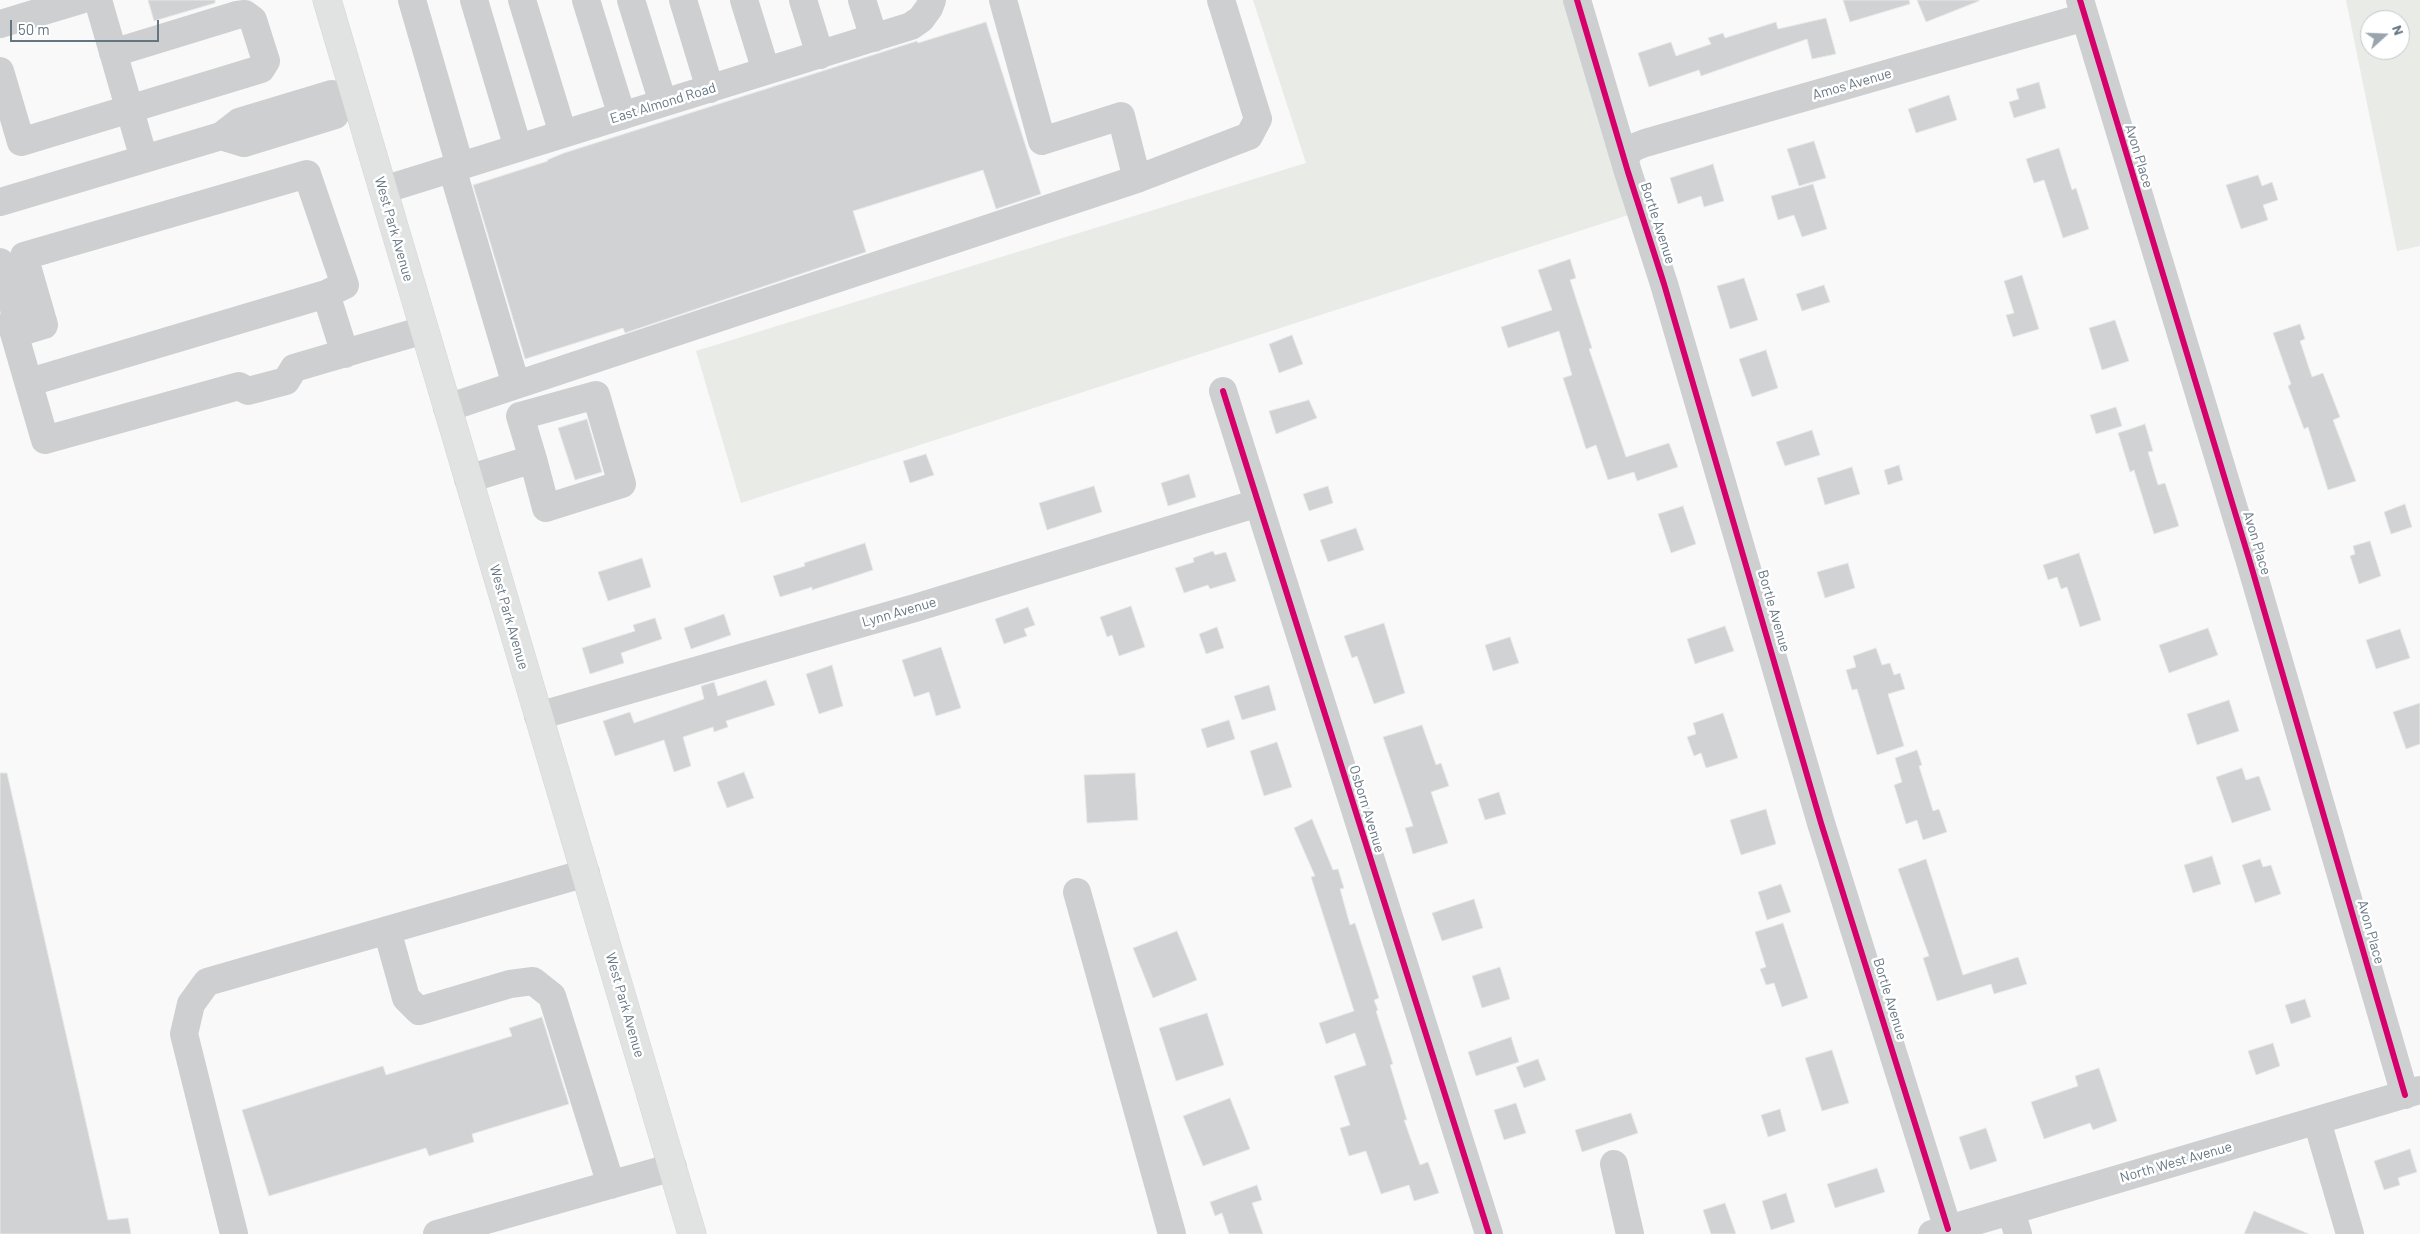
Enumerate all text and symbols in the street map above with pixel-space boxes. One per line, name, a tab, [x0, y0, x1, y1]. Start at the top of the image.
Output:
scale bar	[12, 10, 161, 42]
north arrow	[2360, 10, 2410, 60]
text: 50 m	[18, 20, 50, 38]
text: N	[2389, 23, 2408, 37]
street label: Amos Avenue	[1810, 65, 1894, 103]
street label: East Almond Road	[608, 79, 718, 127]
street label: Avon Place	[2121, 122, 2157, 190]
street label: West Park Avenue	[371, 175, 417, 283]
street label: Bortle Avenue	[1637, 180, 1679, 266]
street label: Avon Place	[2239, 509, 2275, 577]
street label: West Park Avenue	[486, 563, 532, 671]
street label: Bortle Avenue	[1754, 568, 1794, 654]
street label: Lynn Avenue	[860, 593, 938, 631]
street label: Osborn Avenue	[1346, 763, 1388, 855]
street label: Avon Place	[2354, 898, 2388, 966]
street label: West Park Avenue	[602, 951, 648, 1059]
street label: Bortle Avenue	[1870, 956, 1910, 1042]
street label: North West Avenue	[2118, 1138, 2234, 1186]

